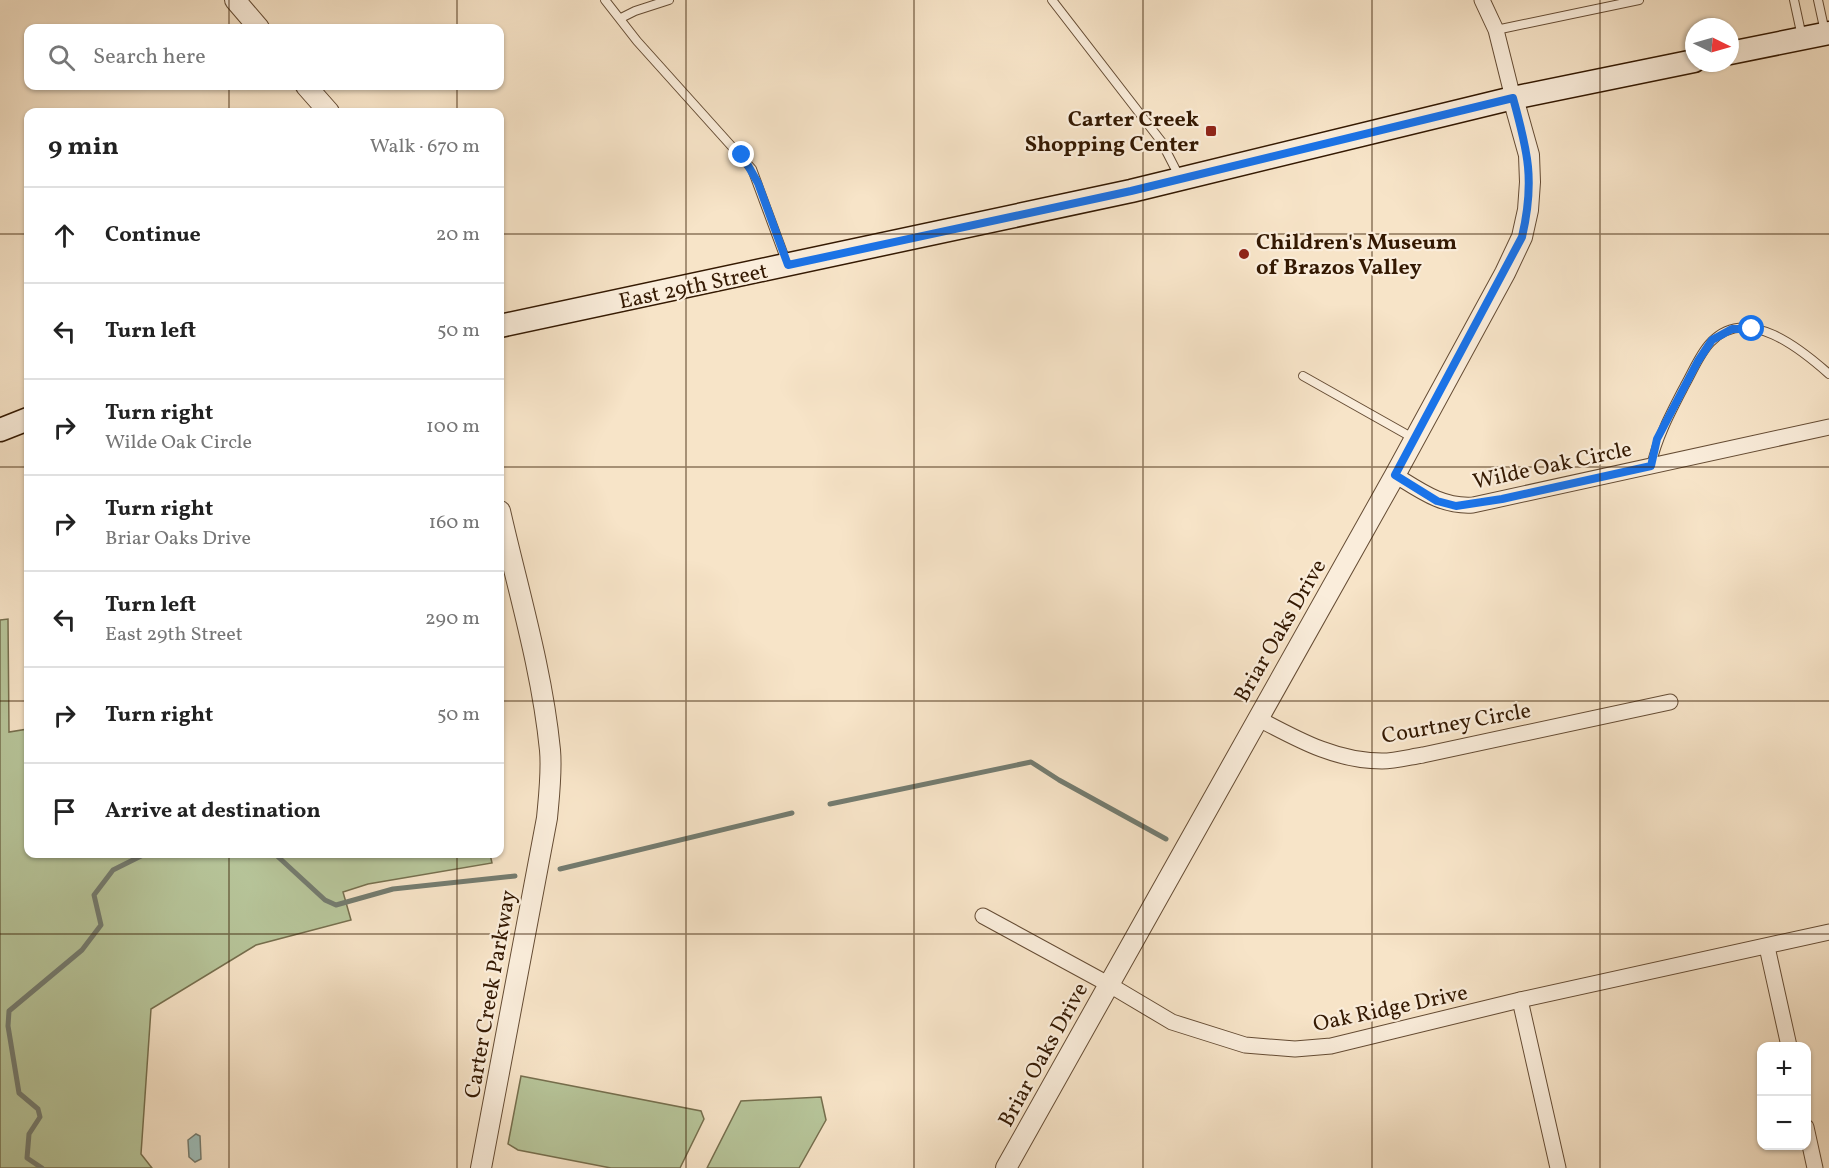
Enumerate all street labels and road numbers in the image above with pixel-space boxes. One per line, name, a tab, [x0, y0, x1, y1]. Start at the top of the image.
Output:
street label: East 29th Street	[616, 256, 771, 318]
street label: Wilde Oak Circle	[1470, 434, 1635, 498]
street label: Briar Oaks Drive	[1228, 554, 1335, 709]
street label: Courtney Circle	[1379, 696, 1533, 753]
street label: Carter Creek Parkway	[458, 888, 525, 1101]
street label: Briar Oaks Drive	[992, 977, 1097, 1133]
street label: Oak Ridge Drive	[1310, 978, 1471, 1041]

